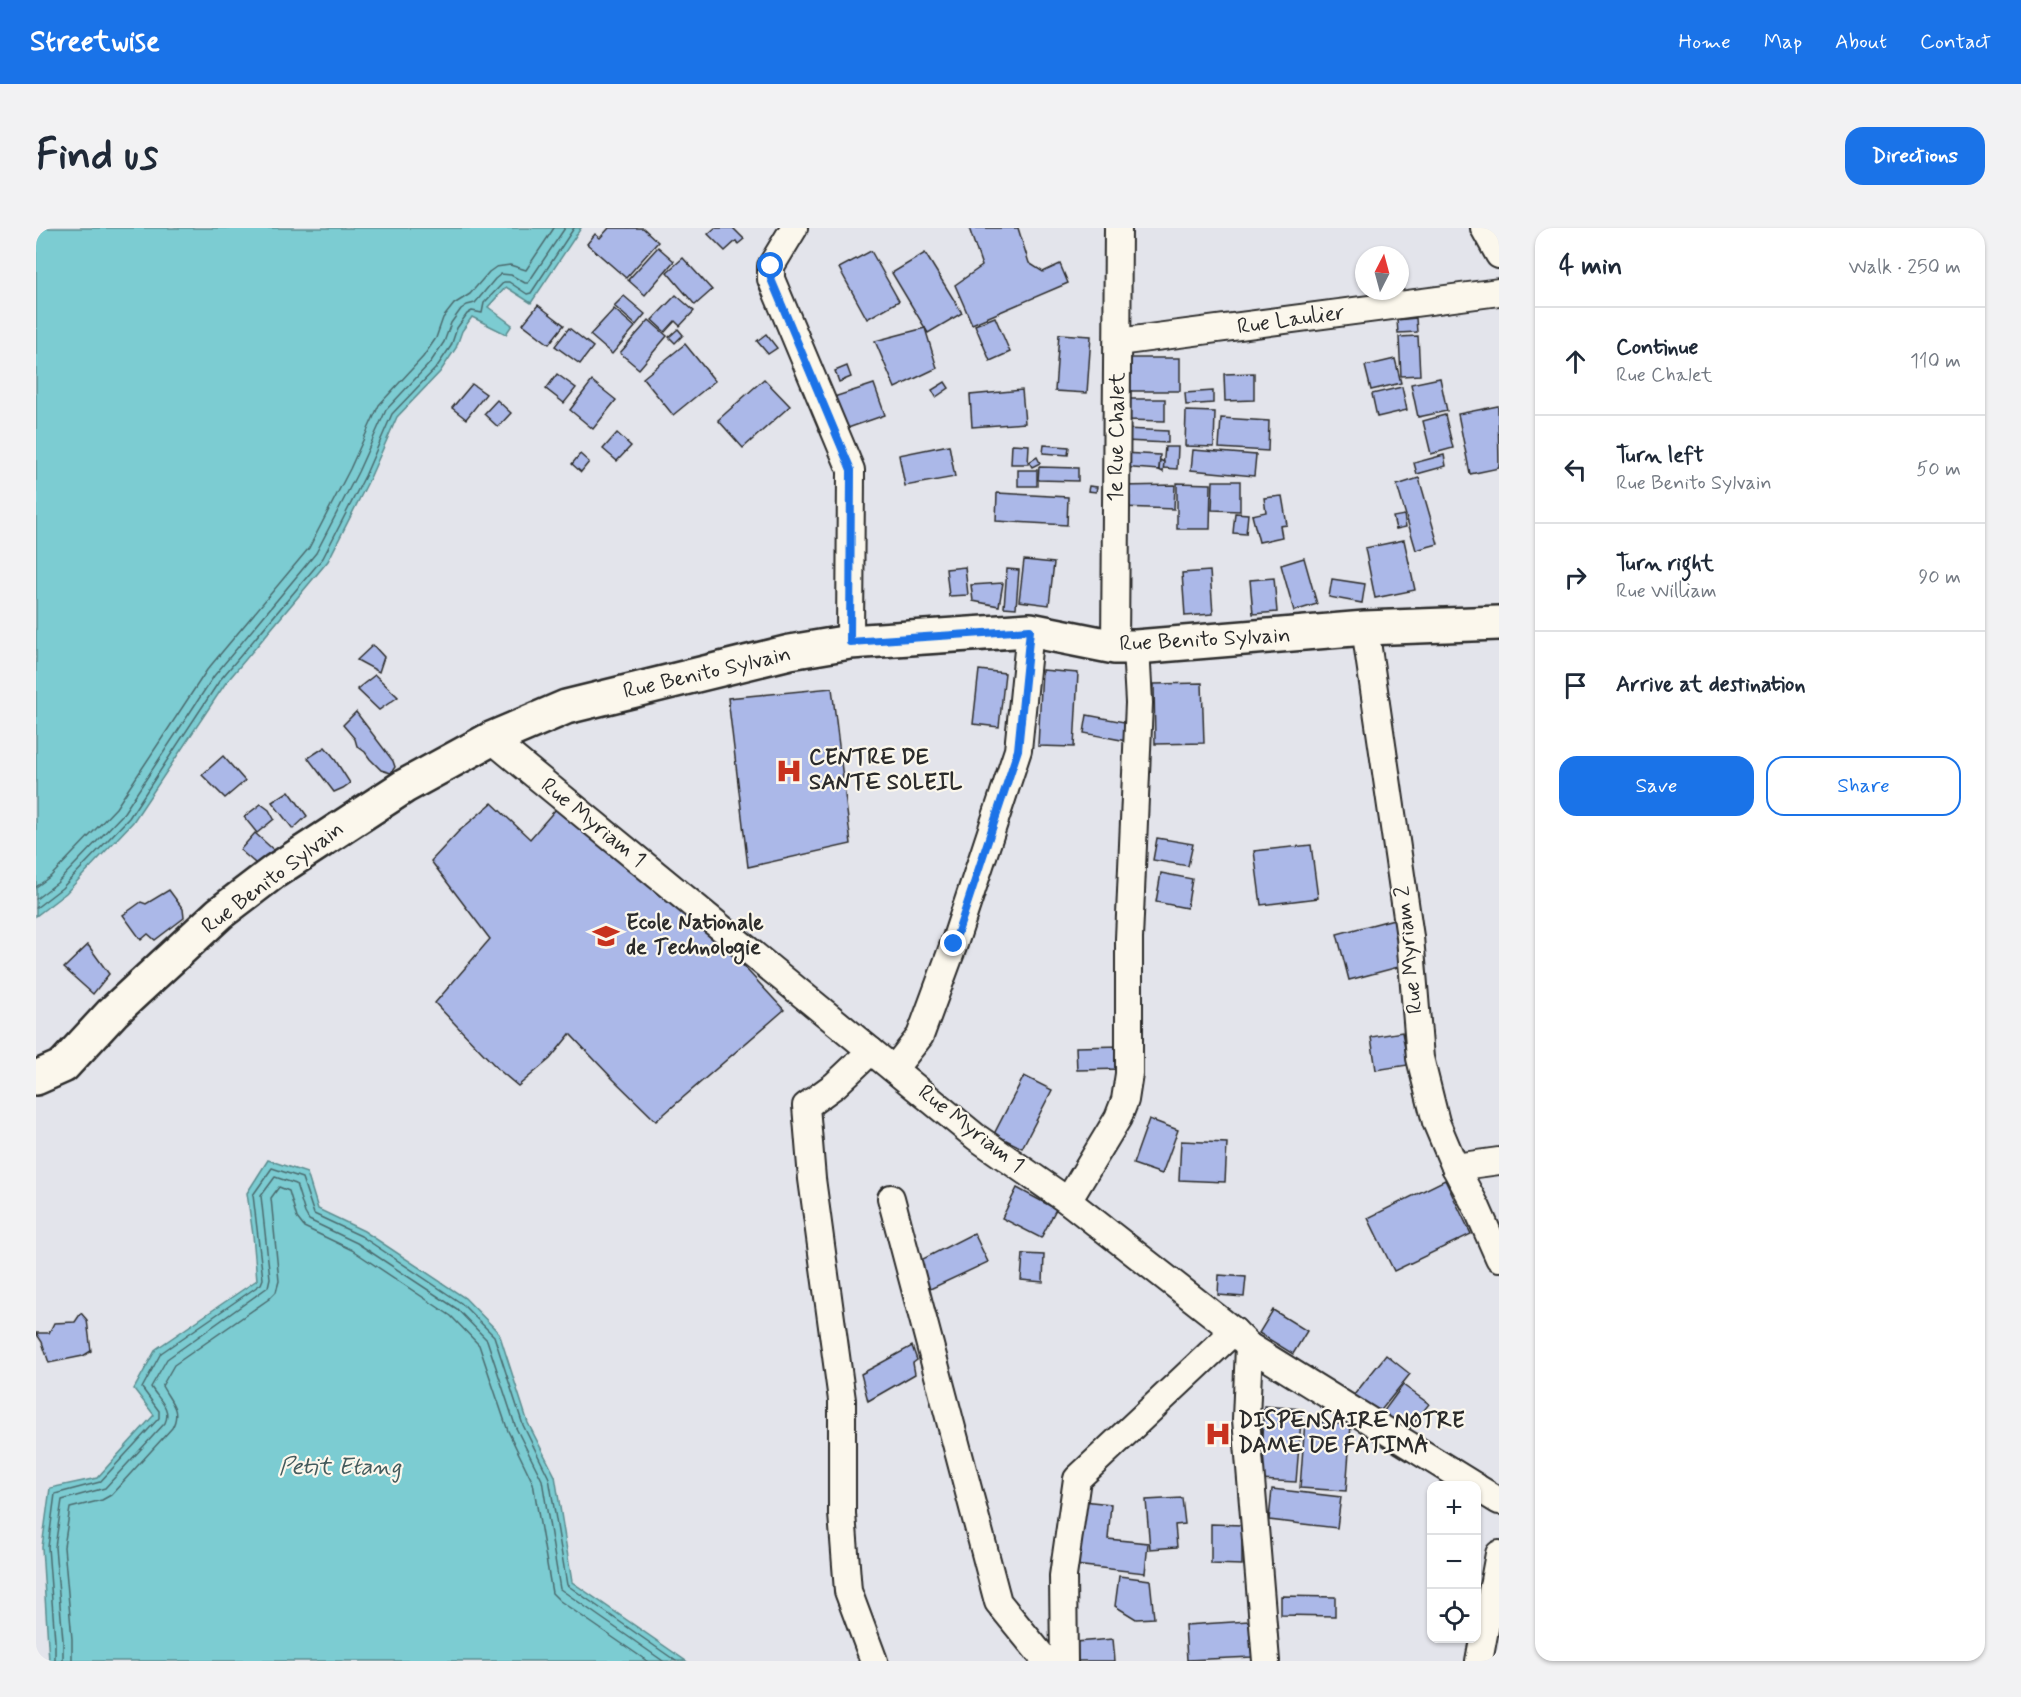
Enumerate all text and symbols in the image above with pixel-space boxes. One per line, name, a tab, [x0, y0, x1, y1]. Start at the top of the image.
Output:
text: Streetwise	[30, 24, 160, 61]
text: Home	[1679, 28, 1731, 56]
text: Map	[1764, 28, 1802, 56]
text: About	[1835, 28, 1887, 56]
text: Contact	[1920, 28, 1991, 56]
button: Directions	[1845, 127, 1985, 185]
text: Find us	[36, 129, 158, 184]
north arrow	[1355, 246, 1409, 300]
text: 4 min	[1559, 250, 1622, 284]
route start	[757, 252, 783, 278]
text: Walk · 250 m	[1849, 254, 1961, 281]
street label: Rue Laulier	[1235, 299, 1347, 341]
text: Continue	[1616, 334, 1698, 362]
icon: ahead	[1559, 345, 1592, 378]
text: 110 m	[1910, 348, 1961, 375]
text: Rue Chalet	[1616, 362, 1713, 389]
street label: 1e Rue Chalet	[1102, 372, 1132, 502]
text: Turn left	[1616, 442, 1704, 470]
icon: left	[1559, 453, 1592, 486]
text: 50 m	[1916, 456, 1961, 483]
text: Rue Benito Sylvain	[1616, 470, 1772, 497]
text: Turn right	[1616, 550, 1714, 578]
icon: right	[1559, 561, 1592, 594]
text: 90 m	[1918, 564, 1961, 591]
text: Rue William	[1616, 578, 1717, 605]
street label: Rue Benito Sylvain	[1119, 622, 1291, 658]
street label: Rue Benito Sylvain	[620, 640, 794, 706]
icon: arrive	[1559, 669, 1592, 702]
text: Arrive at destination	[1616, 671, 1806, 699]
place label: CENTRE DE SANTE SOLEIL	[809, 744, 963, 797]
hospital icon: CENTRE DE SANTE SOLEIL	[774, 756, 804, 786]
button: Save	[1559, 756, 1754, 816]
button: Share	[1766, 756, 1961, 816]
street label: Rue Myriam 1	[535, 772, 651, 874]
street label: Rue Benito Sylvain	[196, 815, 350, 941]
street label: Rue Myriam 2	[1388, 884, 1430, 1015]
place label: Ecole Nationale de Technologie	[626, 909, 764, 965]
school or university icon: Ecole Nationale de Technologie	[591, 921, 621, 951]
route end	[940, 930, 966, 956]
street label: Rue Myriam 1	[912, 1079, 1030, 1179]
place label: DISPENSAIRE NOTRE DAME DE FATIMA	[1238, 1407, 1465, 1460]
hospital icon: DISPENSAIRE NOTRE DAME DE FATIMA	[1203, 1419, 1233, 1449]
water label: Petit Etang	[279, 1452, 402, 1483]
map controls	[1427, 1481, 1481, 1643]
button: +	[1427, 1481, 1481, 1535]
button: −	[1427, 1535, 1481, 1589]
button: locate	[1427, 1589, 1481, 1643]

